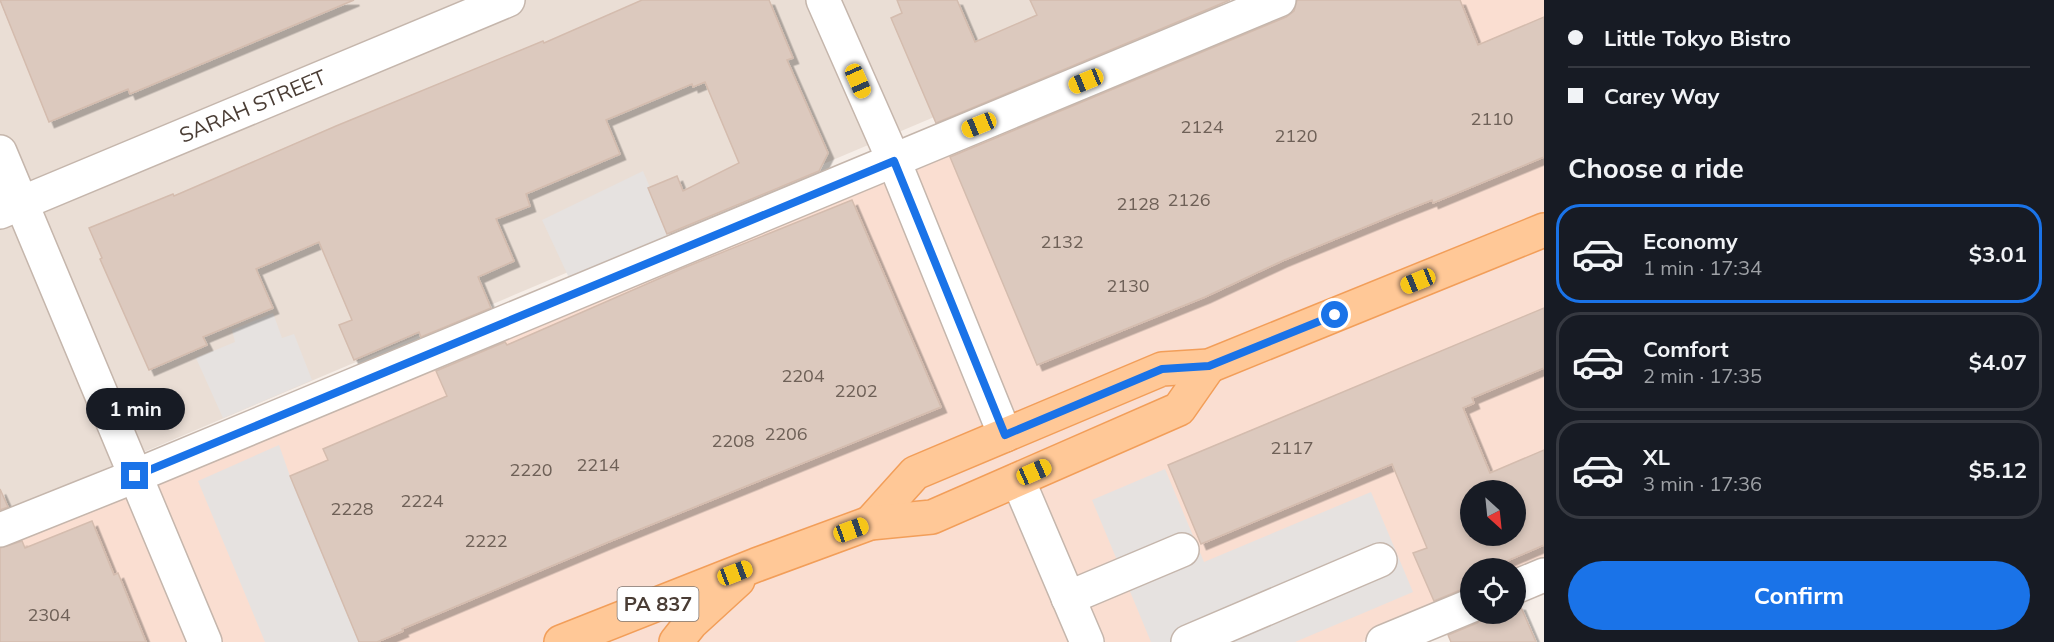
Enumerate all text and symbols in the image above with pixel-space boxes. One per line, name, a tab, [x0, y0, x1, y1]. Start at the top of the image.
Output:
text: Little Tokyo Bistro	[1604, 24, 1791, 52]
car	[842, 61, 874, 101]
street label: SARAH STREET	[175, 63, 330, 148]
car	[1066, 66, 1106, 96]
text: Carey Way	[1604, 82, 1719, 110]
house number: 2110	[1470, 107, 1514, 130]
car	[959, 110, 999, 140]
house number: 2124	[1180, 115, 1224, 138]
house number: 2120	[1274, 124, 1318, 147]
text: Choose a ride	[1568, 151, 1744, 185]
house number: 2126	[1167, 188, 1211, 211]
house number: 2128	[1116, 192, 1160, 215]
icon: car	[1571, 227, 1625, 281]
text: Economy	[1643, 227, 1738, 255]
house number: 2132	[1040, 230, 1084, 253]
text: $3.01	[1969, 240, 2027, 268]
text: 1 min · 17:34	[1643, 255, 1762, 280]
car	[1398, 266, 1438, 296]
house number: 2130	[1106, 274, 1150, 297]
route start	[1321, 301, 1348, 328]
icon: car	[1571, 335, 1625, 389]
text: Comfort	[1643, 335, 1729, 363]
text: $4.07	[1969, 348, 2027, 376]
text: 2 min · 17:35	[1643, 363, 1762, 388]
house number: 2204	[781, 364, 825, 387]
house number: 2202	[834, 379, 878, 402]
callout: 1 min	[86, 389, 184, 431]
text: 1 min	[109, 396, 162, 421]
house number: 2206	[764, 422, 808, 445]
house number: 2208	[711, 429, 755, 452]
house number: 2117	[1270, 436, 1314, 459]
icon: car	[1571, 443, 1625, 497]
text: XL	[1643, 443, 1670, 471]
house number: 2214	[576, 453, 620, 476]
car	[1014, 456, 1054, 488]
text: $5.12	[1969, 456, 2027, 484]
house number: 2220	[509, 458, 553, 481]
route end	[121, 462, 148, 489]
text: 3 min · 17:36	[1643, 471, 1762, 496]
north arrow	[1460, 480, 1526, 546]
map controls	[1460, 480, 1526, 624]
house number: 2224	[400, 489, 444, 512]
house number: 2228	[330, 497, 374, 520]
car	[831, 515, 871, 545]
house number: 2222	[464, 529, 508, 552]
car	[715, 558, 755, 588]
button: locate	[1460, 558, 1526, 624]
button: Confirm	[1568, 561, 2030, 630]
road number: PA 837	[618, 587, 698, 621]
house number: 2304	[27, 603, 71, 626]

